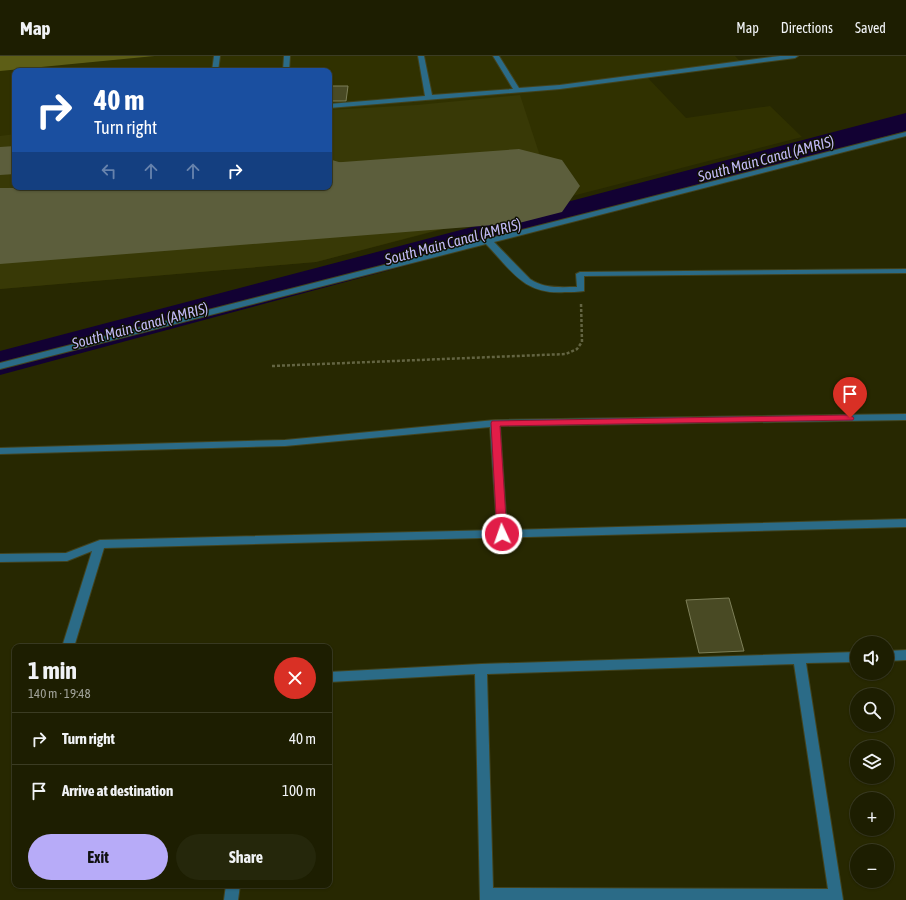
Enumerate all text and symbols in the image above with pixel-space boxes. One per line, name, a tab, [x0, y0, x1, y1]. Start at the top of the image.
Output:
text: Map	[20, 17, 51, 39]
text: Map	[736, 20, 759, 36]
text: Directions	[781, 20, 833, 36]
text: Saved	[855, 20, 886, 36]
icon: right	[28, 84, 80, 136]
text: 40 m	[94, 84, 144, 116]
text: Turn right	[94, 117, 157, 138]
water label: South Main Canal (AMRIS)	[695, 132, 836, 185]
icon: left	[98, 160, 120, 182]
icon: ahead	[140, 160, 162, 182]
icon: ahead	[182, 160, 204, 182]
icon: right	[224, 160, 246, 182]
water label: South Main Canal (AMRIS)	[382, 215, 523, 268]
water label: South Main Canal (AMRIS)	[69, 299, 210, 352]
pin	[833, 377, 867, 418]
icon: arrive	[839, 383, 861, 405]
position arrow	[481, 513, 523, 555]
map controls	[850, 636, 894, 888]
button: sound	[850, 636, 894, 680]
text: 1 min	[28, 657, 77, 684]
button: close	[274, 657, 316, 699]
text: 140 m · 19:48	[28, 686, 91, 701]
button: search	[850, 688, 894, 732]
icon: right	[28, 728, 50, 750]
text: Turn right	[62, 730, 115, 747]
text: 40 m	[289, 730, 316, 747]
button: layers	[850, 740, 894, 784]
icon: arrive	[28, 780, 50, 802]
text: Arrive at destination	[62, 782, 173, 799]
text: 100 m	[282, 782, 316, 799]
button: +	[850, 792, 894, 836]
button: Exit	[28, 834, 168, 880]
button: Share	[176, 834, 316, 880]
button: −	[850, 844, 894, 888]

